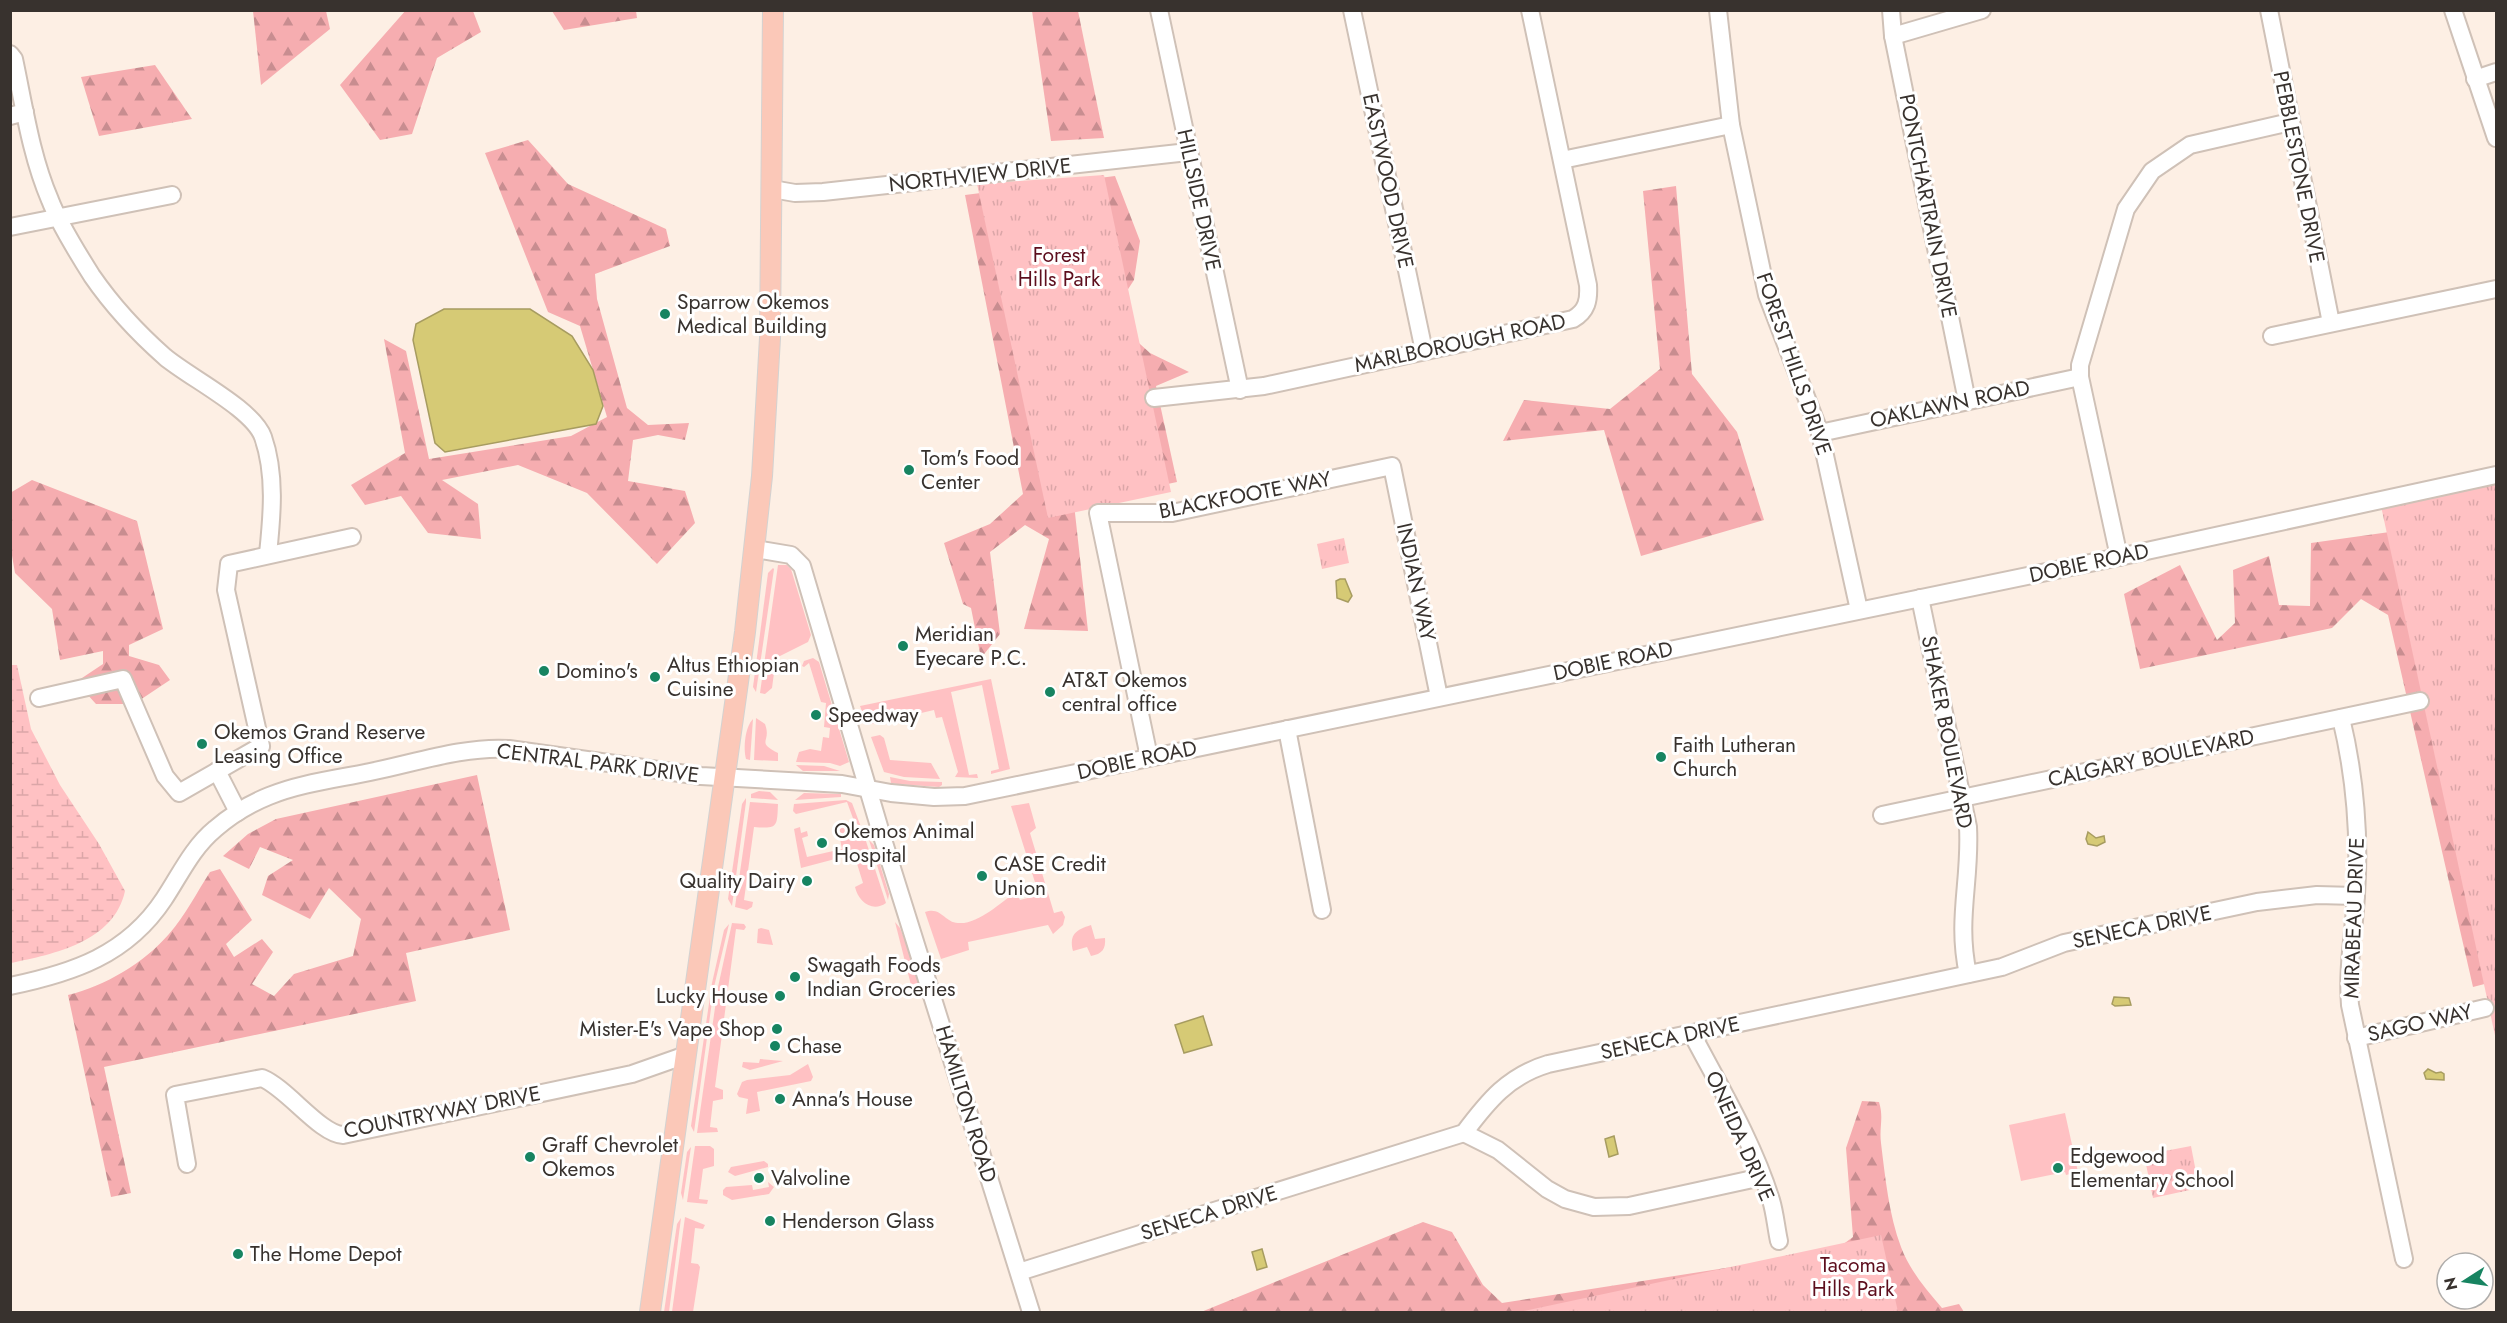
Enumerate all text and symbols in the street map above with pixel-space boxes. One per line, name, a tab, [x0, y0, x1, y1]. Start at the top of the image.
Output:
street label: PEBBLESTONE DRIVE	[2266, 68, 2332, 266]
street label: EASTWOOD DRIVE	[1355, 91, 1421, 271]
street label: PONTCHARTRAIN DRIVE	[1892, 91, 1964, 321]
street label: HILLSIDE DRIVE	[1169, 126, 1229, 274]
street label: NORTHVIEW DRIVE	[887, 150, 1073, 200]
park label: Forest Hills Park	[1018, 240, 1101, 294]
street label: FOREST HILLS DRIVE	[1749, 269, 1839, 459]
place label: Sparrow Okemos Medical Building	[677, 287, 829, 341]
street label: MARLBOROUGH ROAD	[1352, 306, 1568, 380]
marker: Sparrow Okemos Medical Building	[658, 307, 672, 321]
street label: OAKLAWN ROAD	[1867, 372, 2033, 436]
place label: Tom's Food Center	[921, 443, 1019, 497]
marker: Tom's Food Center	[902, 463, 916, 477]
street label: BLACKFOOTE WAY	[1156, 464, 1334, 526]
street label: INDIAN WAY	[1389, 520, 1443, 644]
street label: DOBIE ROAD	[2026, 536, 2152, 590]
place label: Meridian Eyecare P.C.	[915, 619, 1027, 673]
street label: SHAKER BOULEVARD	[1914, 633, 1980, 831]
street label: DOBIE ROAD	[1550, 634, 1676, 688]
marker: Meridian Eyecare P.C.	[896, 639, 910, 653]
place label: Altus Ethiopian Cuisine	[667, 650, 800, 704]
place label: Domino's	[556, 656, 638, 686]
marker: Domino's	[537, 664, 551, 678]
place label: AT&T Okemos central office	[1062, 665, 1187, 719]
marker: Altus Ethiopian Cuisine	[648, 670, 662, 684]
marker: AT&T Okemos central office	[1043, 685, 1057, 699]
place label: Speedway	[828, 700, 919, 730]
marker: Speedway	[809, 708, 823, 722]
place label: Okemos Grand Reserve Leasing Office	[214, 717, 425, 771]
street label: CALGARY BOULEVARD	[2045, 721, 2257, 795]
place label: Faith Lutheran Church	[1673, 730, 1796, 784]
street label: DOBIE ROAD	[1074, 733, 1200, 787]
street label: CENTRAL PARK DRIVE	[495, 736, 701, 790]
marker: Okemos Grand Reserve Leasing Office	[195, 737, 209, 751]
marker: Faith Lutheran Church	[1654, 750, 1668, 764]
place label: Okemos Animal Hospital	[834, 816, 975, 870]
marker: Okemos Animal Hospital	[815, 836, 829, 850]
street label: MIRABEAU DRIVE	[2336, 837, 2372, 999]
place label: CASE Credit Union	[994, 849, 1106, 903]
place label: Quality Dairy	[680, 866, 796, 896]
marker: CASE Credit Union	[975, 869, 989, 883]
marker: Quality Dairy	[800, 874, 814, 888]
street label: SENECA DRIVE	[2070, 898, 2214, 956]
place label: Swagath Foods Indian Groceries	[807, 950, 955, 1004]
marker: Swagath Foods Indian Groceries	[788, 970, 802, 984]
place label: Lucky House	[656, 981, 768, 1011]
marker: Lucky House	[773, 989, 787, 1003]
street label: SAGO WAY	[2365, 996, 2476, 1050]
street label: SENECA DRIVE	[1598, 1009, 1742, 1067]
place label: Mister-E's Vape Shop	[579, 1014, 765, 1044]
marker: Mister-E's Vape Shop	[770, 1022, 784, 1036]
street label: HAMILTON ROAD	[928, 1022, 1004, 1186]
place label: Chase	[787, 1031, 842, 1061]
marker: Chase	[768, 1039, 782, 1053]
street label: ONEIDA DRIVE	[1698, 1066, 1782, 1206]
street label: COUNTRYWAY DRIVE	[341, 1078, 543, 1146]
place label: Anna's House	[792, 1084, 913, 1114]
marker: Anna's House	[773, 1092, 787, 1106]
place label: Graff Chevrolet Okemos	[542, 1130, 678, 1184]
place label: Edgewood Elementary School	[2070, 1141, 2234, 1195]
marker: Graff Chevrolet Okemos	[523, 1150, 537, 1164]
marker: Edgewood Elementary School	[2051, 1161, 2065, 1175]
place label: Valvoline	[771, 1163, 850, 1193]
marker: Valvoline	[752, 1171, 766, 1185]
street label: SENECA DRIVE	[1137, 1178, 1281, 1248]
place label: Henderson Glass	[782, 1206, 934, 1236]
marker: Henderson Glass	[763, 1214, 777, 1228]
place label: The Home Depot	[250, 1239, 401, 1269]
marker: The Home Depot	[231, 1247, 245, 1261]
park label: Tacoma Hills Park	[1812, 1250, 1895, 1304]
north arrow	[2435, 1251, 2495, 1311]
text: N	[2438, 1275, 2463, 1293]

